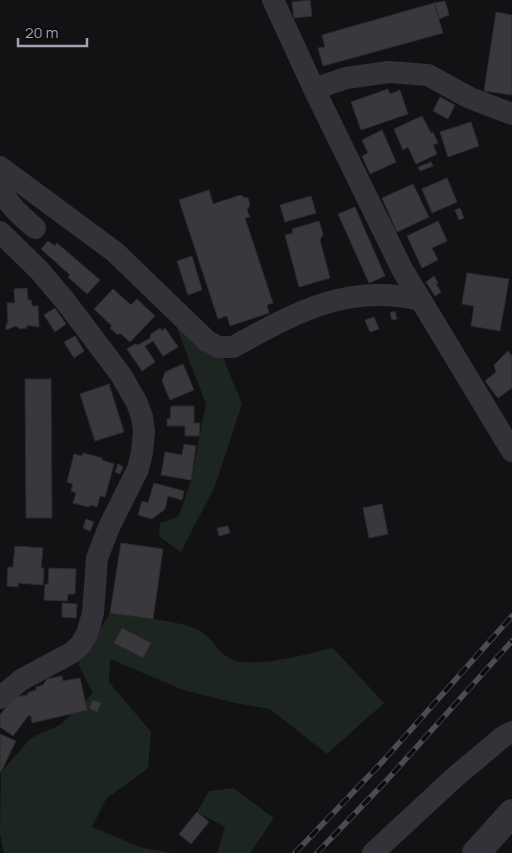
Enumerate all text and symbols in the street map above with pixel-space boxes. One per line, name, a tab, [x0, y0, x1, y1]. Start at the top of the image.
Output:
scale bar	[18, 15, 86, 47]
text: 20 m	[25, 22, 58, 43]

